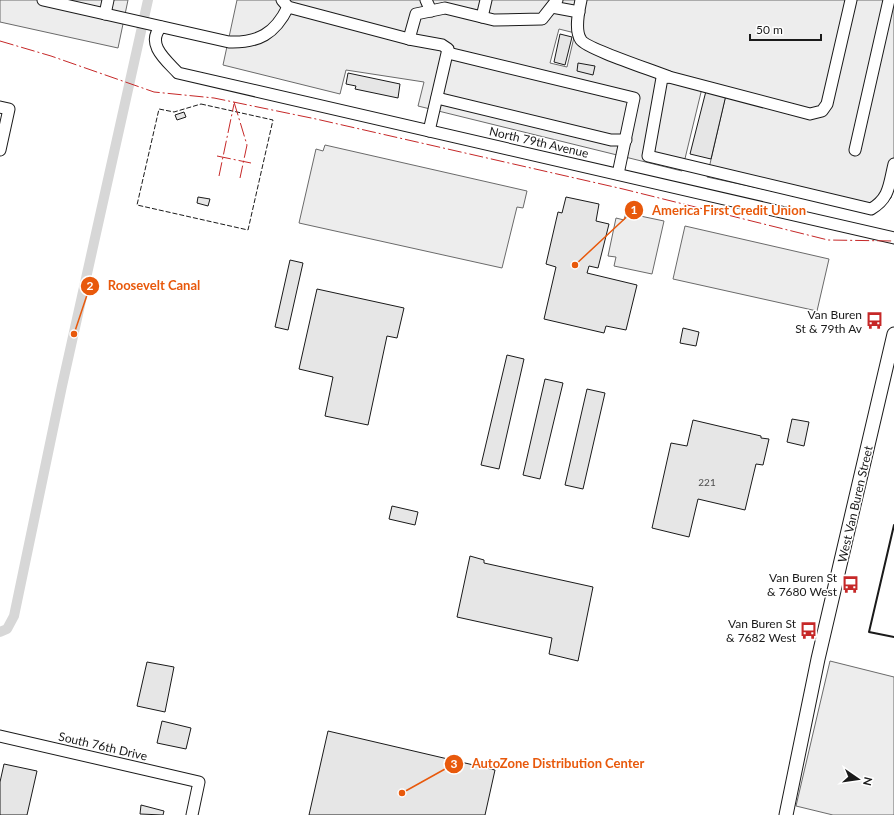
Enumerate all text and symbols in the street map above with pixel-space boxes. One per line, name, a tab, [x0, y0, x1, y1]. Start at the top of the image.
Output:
scale bar	[750, 16, 821, 42]
text: 50 m	[756, 22, 783, 37]
street label: North 79th Avenue	[488, 123, 590, 161]
callout: America First Credit Union	[624, 198, 814, 223]
text: 1	[631, 202, 638, 217]
text: America First Credit Union	[651, 202, 806, 218]
callout: Roosevelt Canal	[80, 273, 209, 298]
text: Roosevelt Canal	[108, 277, 200, 293]
text: 2	[87, 278, 94, 293]
place label: Van Buren St & 79th Av	[795, 307, 863, 336]
bus stop icon: Van Buren St & 79th Av	[865, 311, 885, 331]
street label: West Van Buren Street	[834, 443, 876, 564]
house number: 221	[698, 476, 716, 488]
place label: Van Buren St & 7680 West	[767, 570, 838, 599]
bus stop icon: Van Buren St & 7680 West	[840, 574, 860, 594]
place label: Van Buren St & 7682 West	[726, 616, 797, 645]
bus stop icon: Van Buren St & 7682 West	[799, 620, 819, 640]
street label: South 76th Drive	[57, 728, 149, 764]
callout: AutoZone Distribution Center	[444, 751, 652, 776]
text: AutoZone Distribution Center	[471, 755, 644, 771]
text: 3	[451, 756, 458, 771]
north arrow	[838, 759, 878, 799]
text: N	[861, 776, 876, 787]

